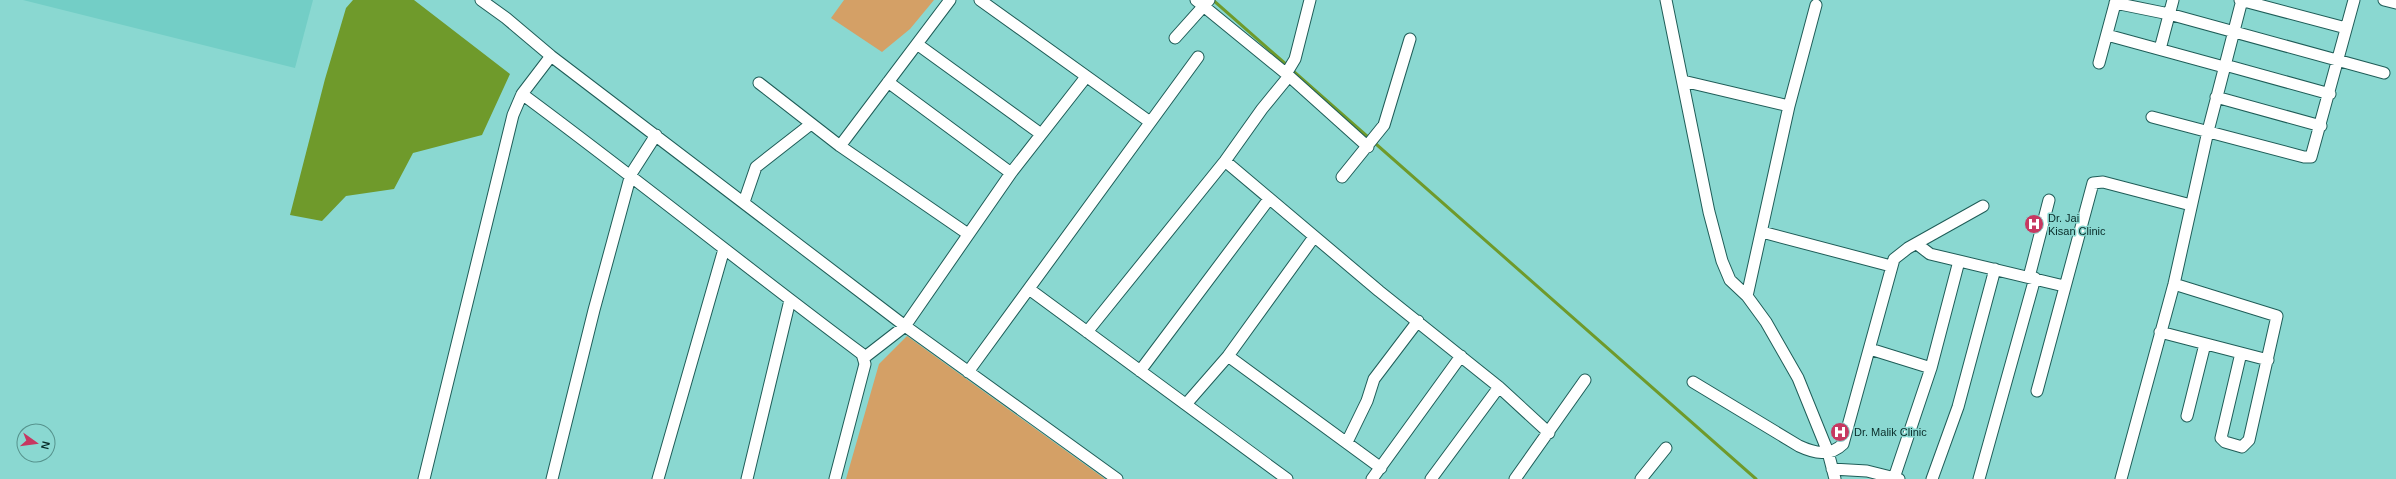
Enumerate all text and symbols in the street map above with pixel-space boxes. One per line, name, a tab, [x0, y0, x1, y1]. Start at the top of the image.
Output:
place label: Dr. Jai Kisan Clinic	[2048, 212, 2106, 237]
hospital icon: Dr. Jai Kisan Clinic	[2023, 213, 2045, 235]
hospital icon: Dr. Malik Clinic	[1829, 421, 1851, 443]
north arrow	[16, 423, 56, 463]
place label: Dr. Malik Clinic	[1854, 426, 1927, 438]
text: N	[39, 440, 52, 451]

